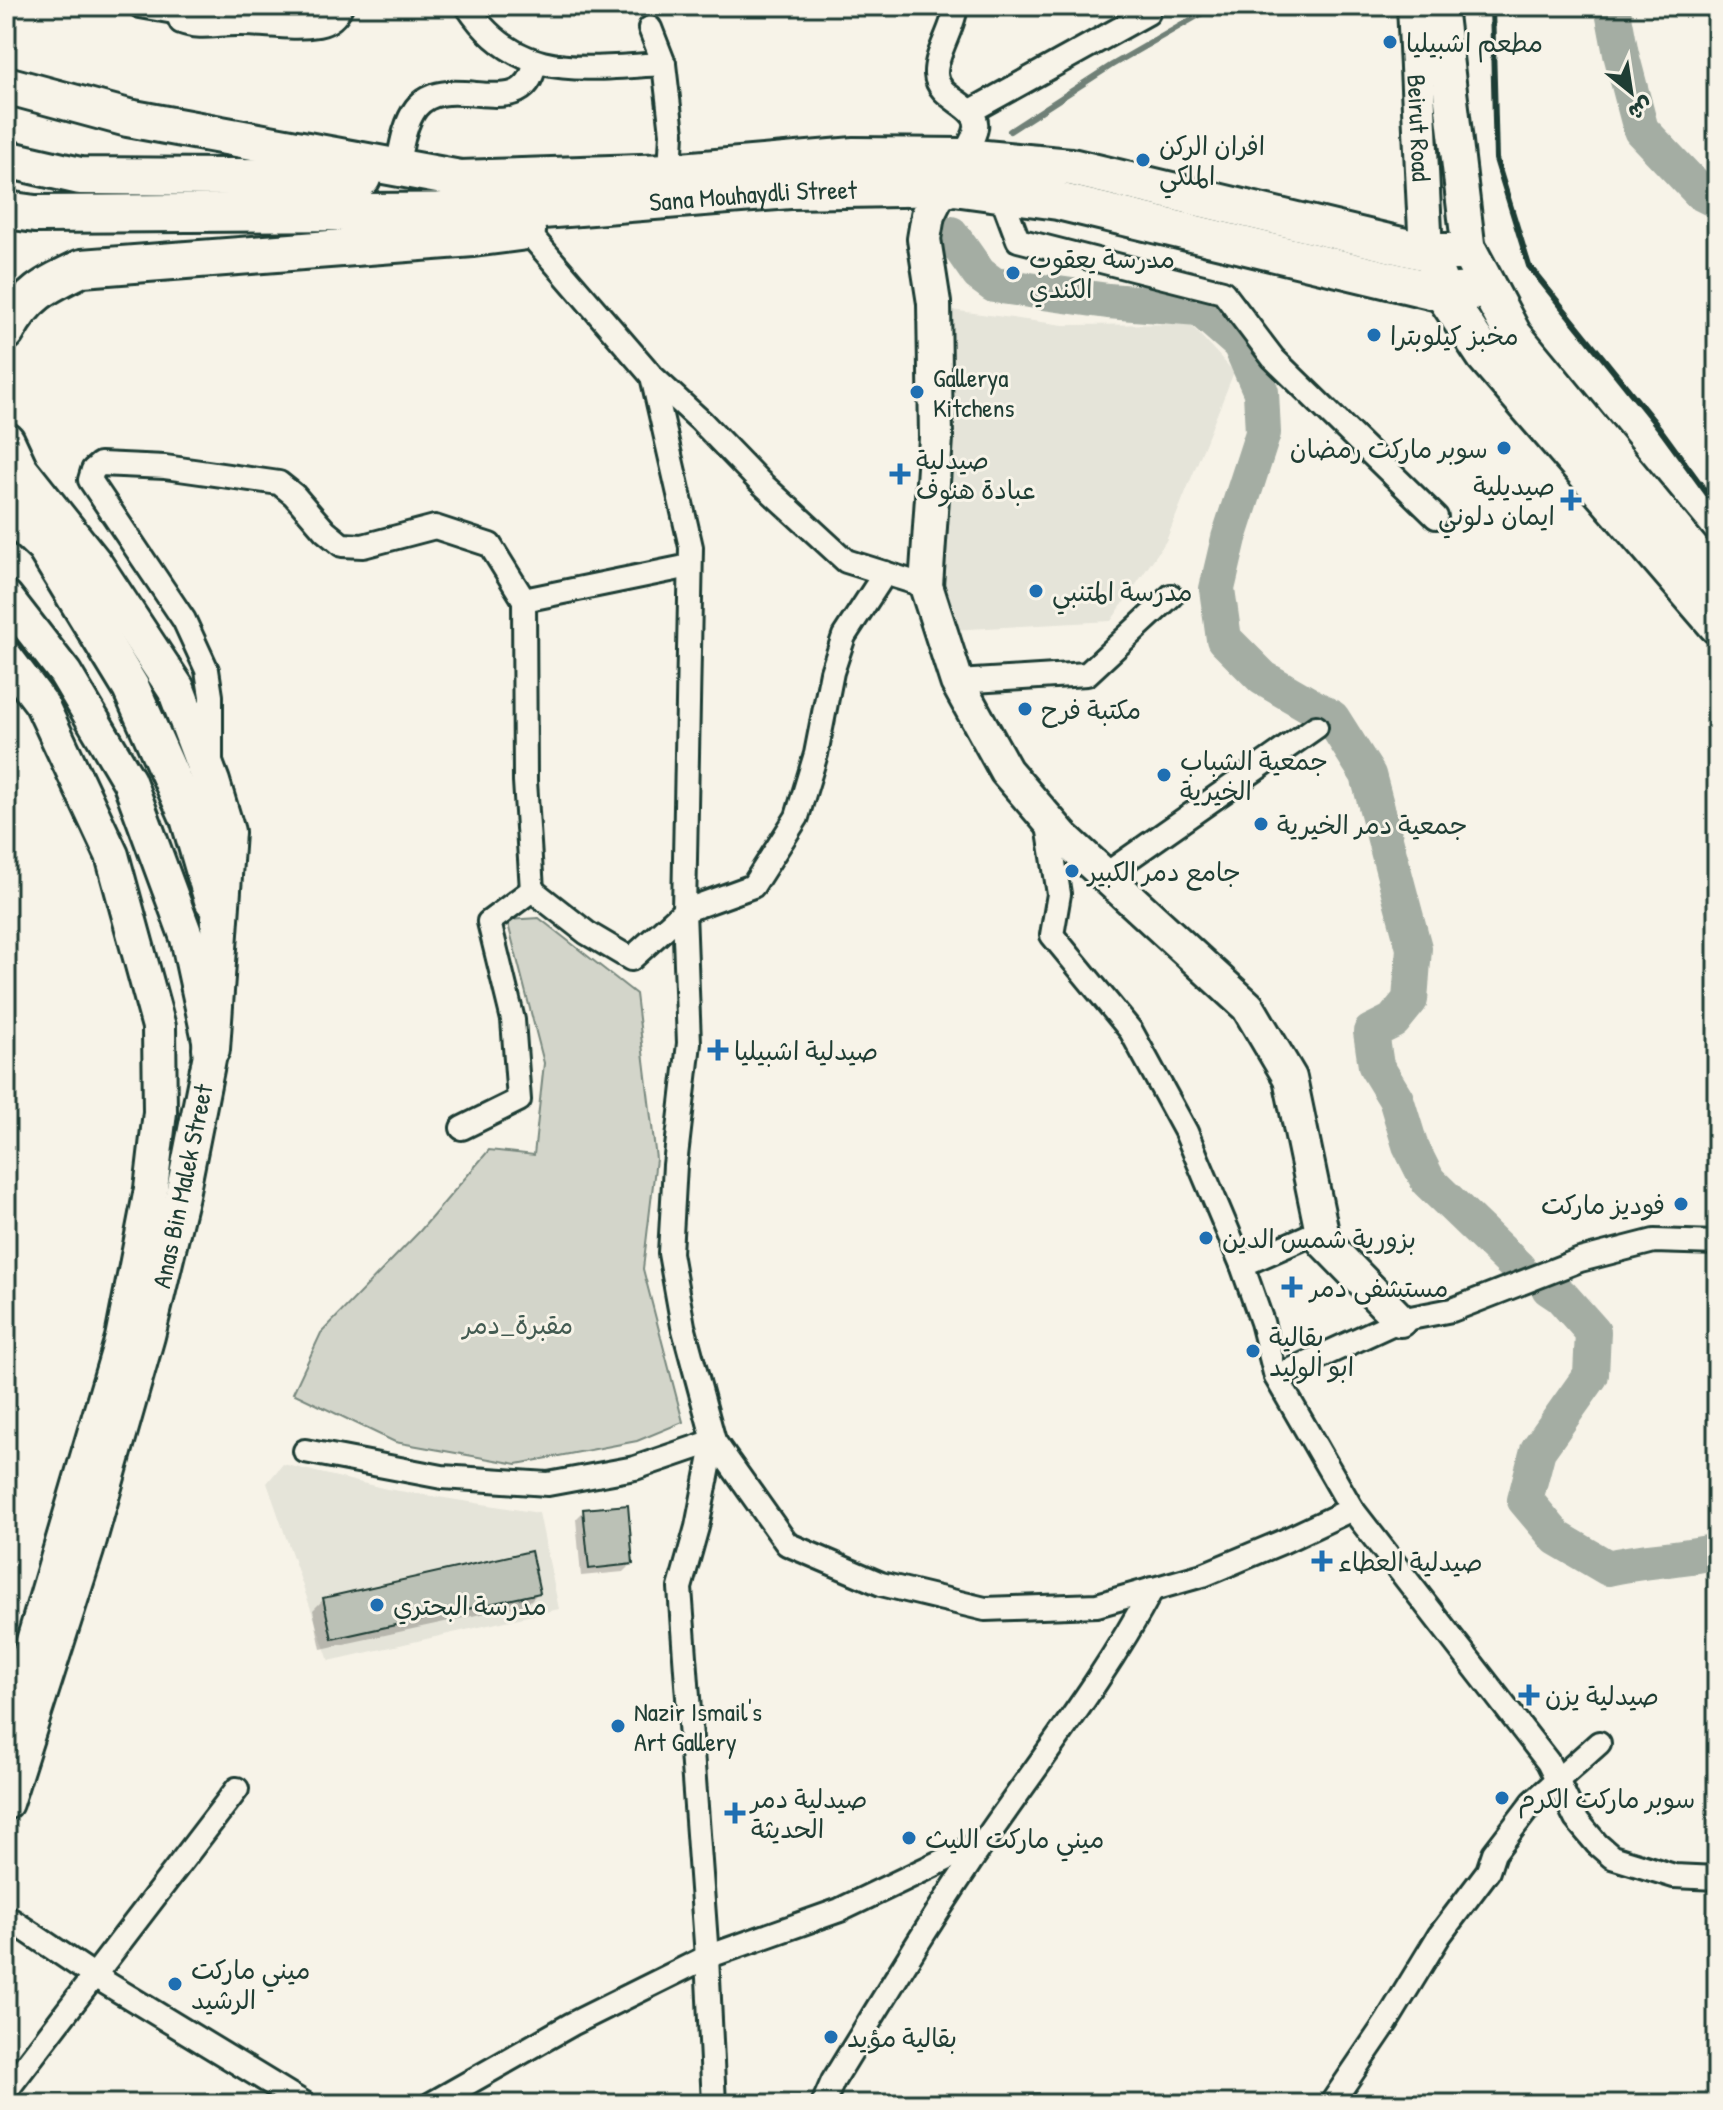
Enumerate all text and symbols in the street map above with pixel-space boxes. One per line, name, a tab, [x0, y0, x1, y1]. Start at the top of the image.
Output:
place label: مطعم اشبيليا	[1406, 25, 1543, 63]
marker: مطعم اشبيليا	[1381, 33, 1399, 51]
north arrow	[1591, 52, 1671, 132]
street label: Beirut Road	[1400, 73, 1440, 182]
text: ش	[1623, 90, 1659, 128]
place label: افران الركن الملكي	[1159, 128, 1265, 199]
marker: افران الركن الملكي	[1134, 151, 1152, 169]
street label: Sana Mouhaydli Street	[648, 171, 858, 219]
place label: مدرسة يعقوب الكندي	[1029, 241, 1175, 308]
marker: مدرسة يعقوب الكندي	[1004, 264, 1022, 282]
place label: مخبز كيلوبترا	[1390, 318, 1519, 353]
marker: مخبز كيلوبترا	[1365, 326, 1383, 344]
place label: Gallerya Kitchens	[933, 360, 1014, 425]
marker: Gallerya Kitchens	[908, 383, 926, 401]
place label: سوبر ماركت رمضان	[1290, 431, 1488, 466]
marker: سوبر ماركت رمضان	[1495, 439, 1513, 457]
place label: صيدلية عبادة هنوف	[916, 442, 1036, 507]
marker: صيدلية عبادة هنوف	[891, 465, 909, 483]
place label: صيديلية ايمان دلوني	[1438, 468, 1555, 539]
marker: صيديلية ايمان دلوني	[1562, 491, 1580, 509]
place label: مدرسة المتنبي	[1052, 574, 1193, 615]
marker: مدرسة المتنبي	[1027, 582, 1045, 600]
place label: مكتبة فرح	[1041, 692, 1141, 728]
marker: مكتبة فرح	[1016, 700, 1034, 718]
place label: جمعية الشباب الخيرية	[1180, 743, 1328, 808]
marker: جمعية الشباب الخيرية	[1155, 766, 1173, 784]
place label: جمعية دمر الخيرية	[1277, 807, 1468, 842]
marker: جمعية دمر الخيرية	[1252, 815, 1270, 833]
place label: جامع دمر الكبير	[1086, 854, 1241, 891]
marker: جامع دمر الكبير	[1063, 862, 1081, 880]
place label: صيدلية اشبيليا	[734, 1033, 878, 1068]
marker: صيدلية اشبيليا	[709, 1041, 727, 1059]
street label: Anas Bin Malek Street	[143, 1080, 221, 1291]
place label: فوديز ماركت	[1541, 1187, 1665, 1222]
marker: فوديز ماركت	[1672, 1195, 1690, 1213]
place label: بزورية شمس الدين	[1222, 1221, 1416, 1256]
marker: بزورية شمس الدين	[1197, 1229, 1215, 1247]
place label: مستشفى دمر	[1308, 1270, 1448, 1305]
marker: مستشفى دمر	[1281, 1276, 1303, 1298]
park label: مقبرة_دمر	[461, 1307, 573, 1342]
place label: بقالية ابو الوليد	[1269, 1319, 1354, 1384]
marker: بقالية ابو الوليد	[1244, 1342, 1262, 1360]
place label: صيدلية العطاء	[1338, 1544, 1483, 1579]
marker: صيدلية العطاء	[1313, 1552, 1331, 1570]
place label: مدرسة البحتري	[393, 1588, 547, 1625]
marker: مدرسة البحتري	[368, 1596, 386, 1614]
place label: صيدلية يزن	[1545, 1678, 1659, 1713]
marker: صيدلية يزن	[1520, 1686, 1538, 1704]
place label: Nazir Ismail's Art Gallery	[634, 1694, 762, 1759]
marker: Nazir Ismail's Art Gallery	[609, 1717, 627, 1735]
place label: صيدلية دمر الحديثة	[749, 1781, 867, 1846]
place label: سوبر ماركت الكرم	[1518, 1781, 1695, 1819]
marker: سوبر ماركت الكرم	[1493, 1789, 1511, 1807]
marker: صيدلية دمر الحديثة	[726, 1804, 744, 1822]
place label: ميني ماركت الليث	[925, 1821, 1105, 1862]
marker: ميني ماركت الليث	[900, 1829, 918, 1847]
place label: ميني ماركت الرشيد	[191, 1952, 310, 2017]
marker: ميني ماركت الرشيد	[166, 1975, 184, 1993]
place label: بقالية مؤيد	[847, 2020, 957, 2055]
marker: بقالية مؤيد	[822, 2028, 840, 2046]

